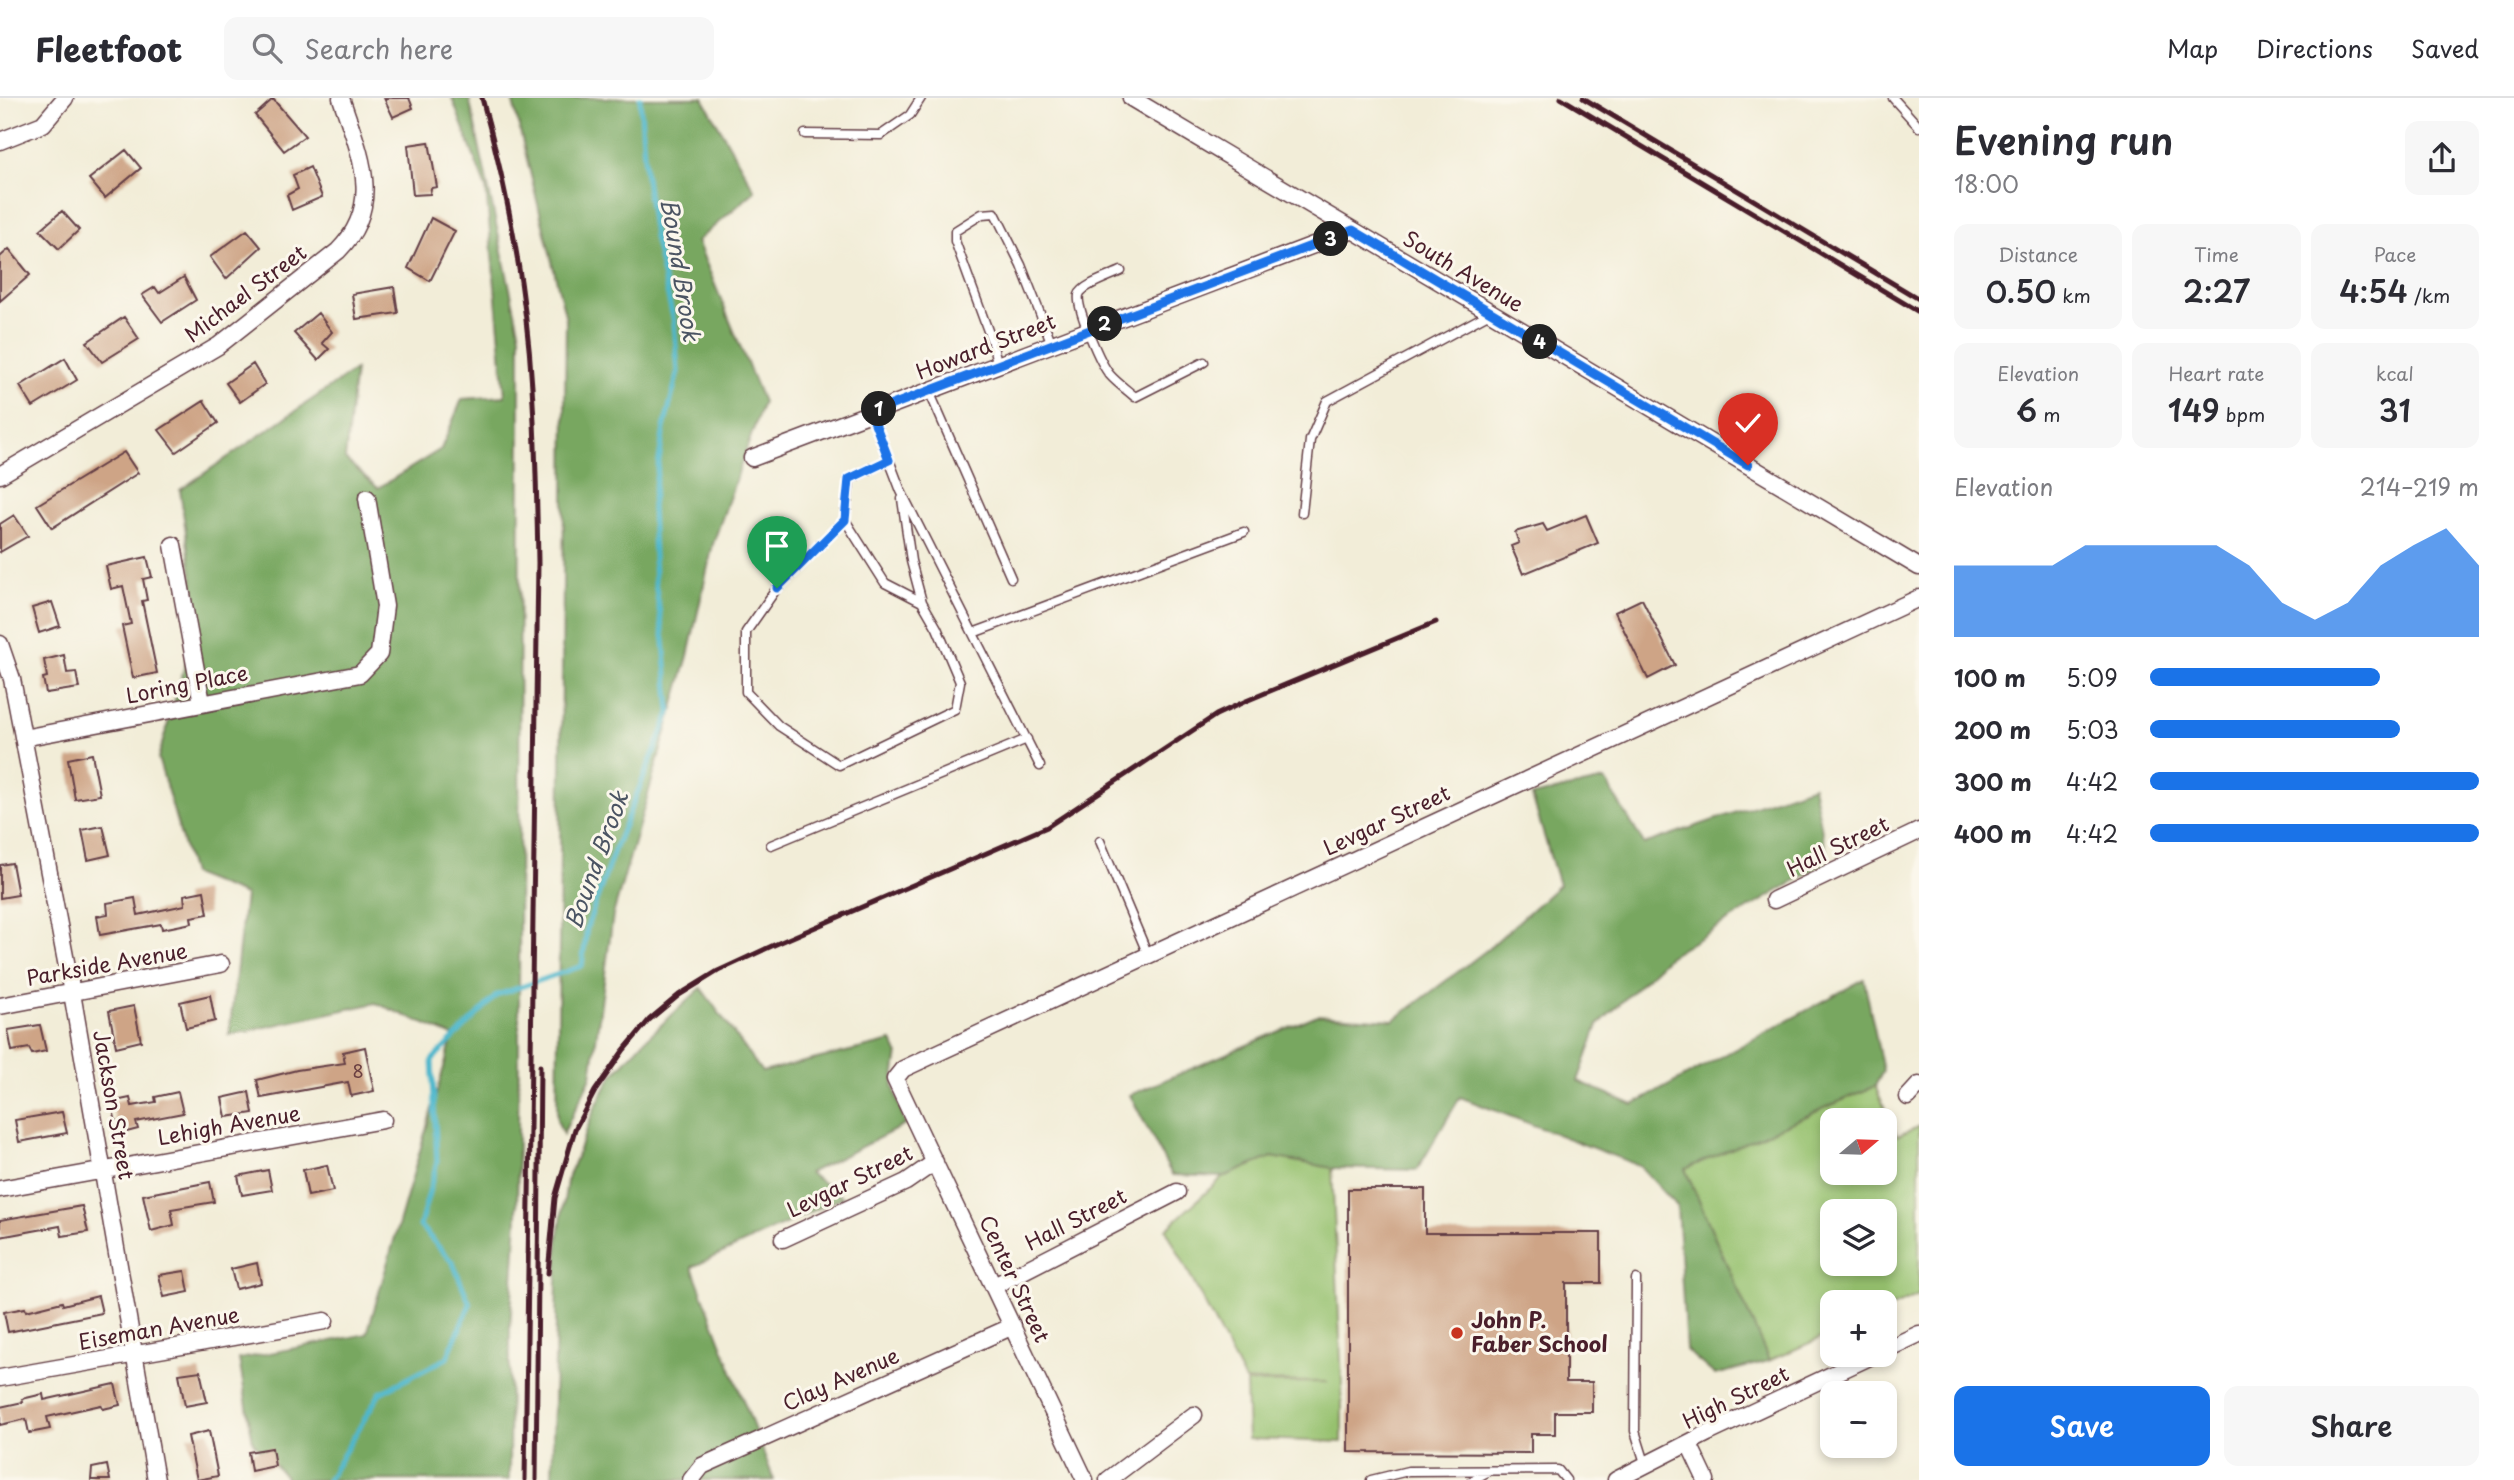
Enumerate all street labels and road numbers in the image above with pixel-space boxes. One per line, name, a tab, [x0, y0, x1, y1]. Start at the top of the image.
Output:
street label: South Avenue	[1398, 222, 1530, 319]
street label: Michael Street	[177, 236, 313, 349]
street label: Howard Street	[911, 304, 1060, 386]
street label: Loring Place	[123, 656, 250, 710]
street label: Levgar Street	[1317, 776, 1455, 863]
street label: Hall Street	[1781, 807, 1894, 884]
street label: Parkside Avenue	[24, 933, 190, 993]
street label: Jackson Street	[86, 1027, 144, 1182]
street label: Lehigh Avenue	[155, 1096, 302, 1152]
street label: Levgar Street	[781, 1136, 918, 1225]
street label: Hall Street	[1019, 1179, 1131, 1258]
street label: Center Street	[972, 1209, 1059, 1347]
street label: Eiseman Avenue	[76, 1297, 242, 1357]
street label: Clay Avenue	[777, 1338, 904, 1418]
street label: High Street	[1676, 1357, 1794, 1436]

